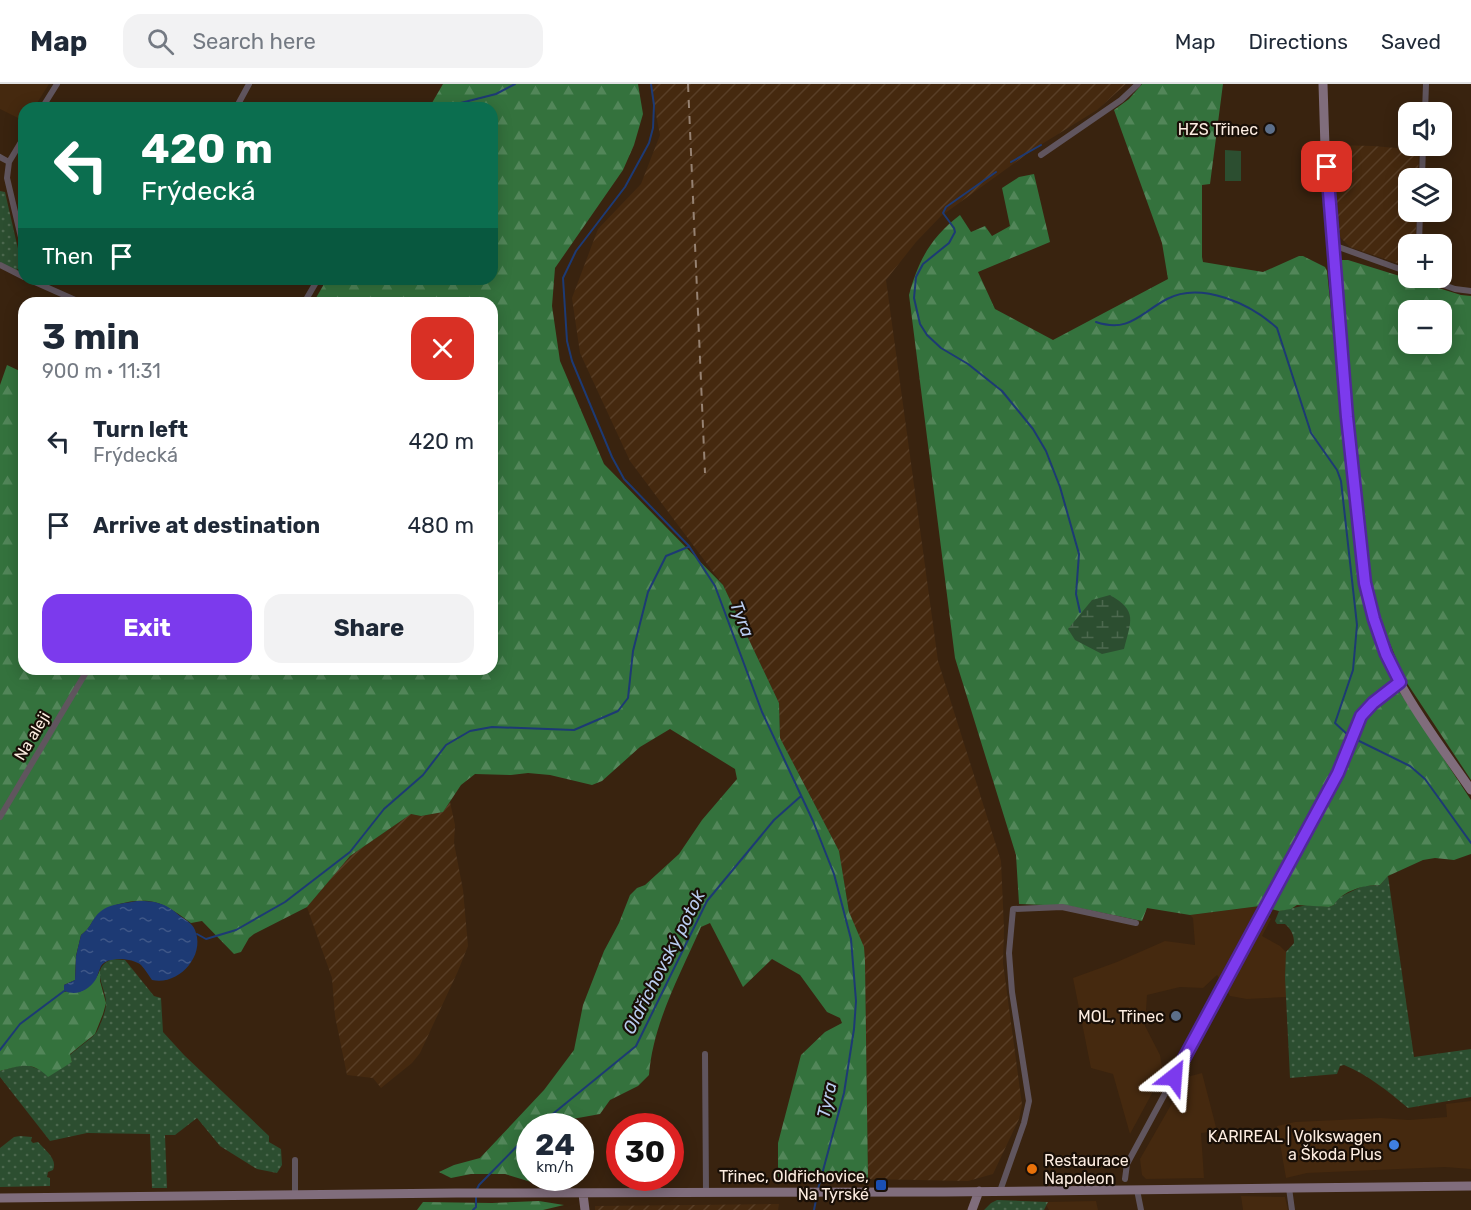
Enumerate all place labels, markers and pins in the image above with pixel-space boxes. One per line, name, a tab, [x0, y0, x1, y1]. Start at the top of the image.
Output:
place label: HZS Třinec	[1178, 120, 1258, 139]
marker: HZS Třinec	[1263, 122, 1277, 136]
pin	[1301, 141, 1352, 192]
place label: MOL, Třinec	[1078, 1007, 1164, 1026]
marker: MOL, Třinec	[1169, 1009, 1183, 1023]
place label: KARIREAL | Volkswagen a Škoda Plus	[1208, 1126, 1382, 1164]
marker: KARIREAL | Volkswagen a Škoda Plus	[1387, 1138, 1401, 1152]
place label: Restaurace Napoleon	[1044, 1151, 1129, 1188]
marker: Restaurace Napoleon	[1025, 1162, 1039, 1176]
place label: Třinec, Oldřichovice, Na Tyrské	[719, 1167, 869, 1204]
marker: Třinec, Oldřichovice, Na Tyrské	[874, 1178, 888, 1192]

